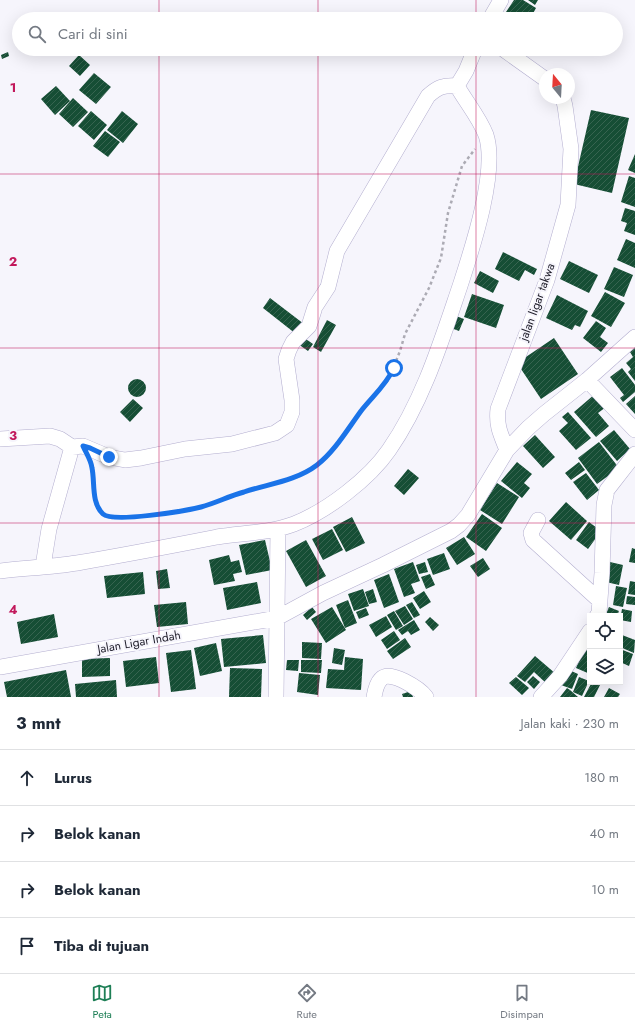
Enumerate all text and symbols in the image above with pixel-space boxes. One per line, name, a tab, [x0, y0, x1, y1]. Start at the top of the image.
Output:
search box	[12, 12, 623, 56]
icon: search	[26, 23, 48, 45]
text: Cari di sini	[58, 23, 128, 45]
north arrow	[539, 68, 575, 104]
text: 1	[10, 78, 16, 97]
text: 2	[9, 252, 17, 271]
street label: jalan ligar takwa	[514, 260, 559, 344]
route start	[385, 359, 403, 377]
text: 3	[9, 426, 17, 445]
route end	[100, 448, 118, 466]
text: 4	[8, 600, 18, 619]
map controls	[587, 613, 623, 685]
button: locate	[587, 613, 623, 649]
street label: Jalan Ligar Indah	[94, 626, 182, 659]
button: layers	[587, 649, 623, 685]
text: 3 mnt	[16, 711, 61, 735]
text: Jalan kaki · 230 m	[521, 714, 619, 733]
icon: ahead	[16, 767, 38, 789]
text: Lurus	[54, 767, 92, 789]
text: 180 m	[584, 768, 619, 787]
icon: right	[16, 823, 38, 845]
text: Belok kanan	[54, 823, 141, 845]
text: 40 m	[590, 824, 619, 843]
icon: right	[16, 879, 38, 901]
text: Belok kanan	[54, 879, 141, 901]
text: 10 m	[591, 880, 619, 899]
icon: arrive	[16, 935, 38, 957]
text: Tiba di tujuan	[54, 935, 149, 957]
tab: Peta	[91, 982, 113, 1022]
tab: Rute	[296, 982, 318, 1022]
tab: Disimpan	[500, 982, 544, 1022]

